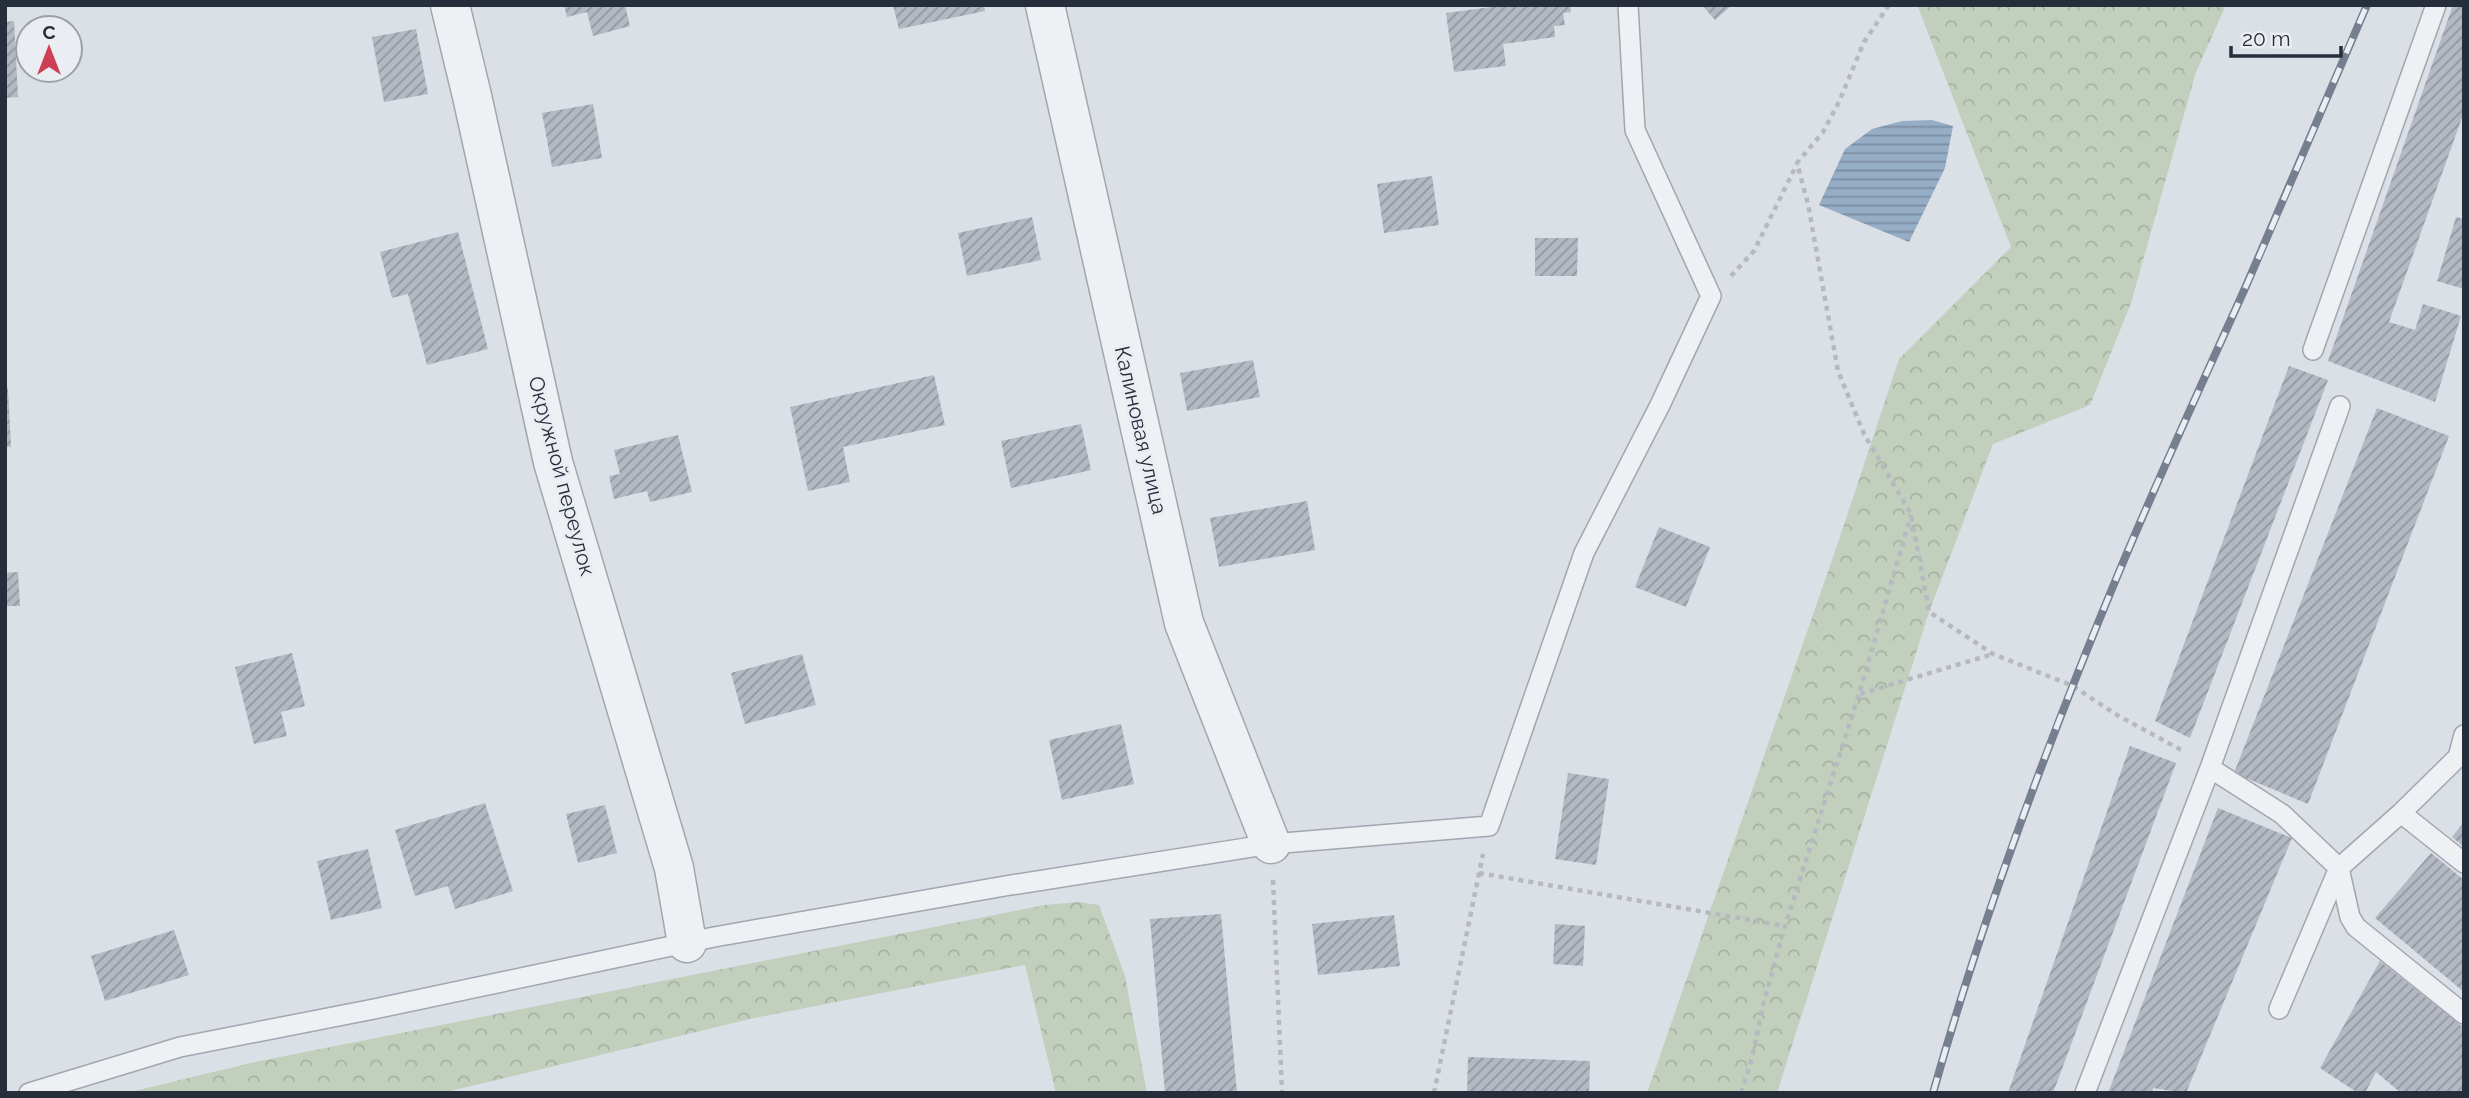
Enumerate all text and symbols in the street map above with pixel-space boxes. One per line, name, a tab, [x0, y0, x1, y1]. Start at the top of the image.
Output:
north arrow	[14, 14, 84, 84]
scale bar	[2231, 14, 2341, 58]
text: С	[42, 21, 56, 43]
text: 20 m	[2242, 26, 2290, 51]
street label: Калиновая улица	[1110, 344, 1172, 516]
street label: Окружной переулок	[523, 373, 601, 579]

